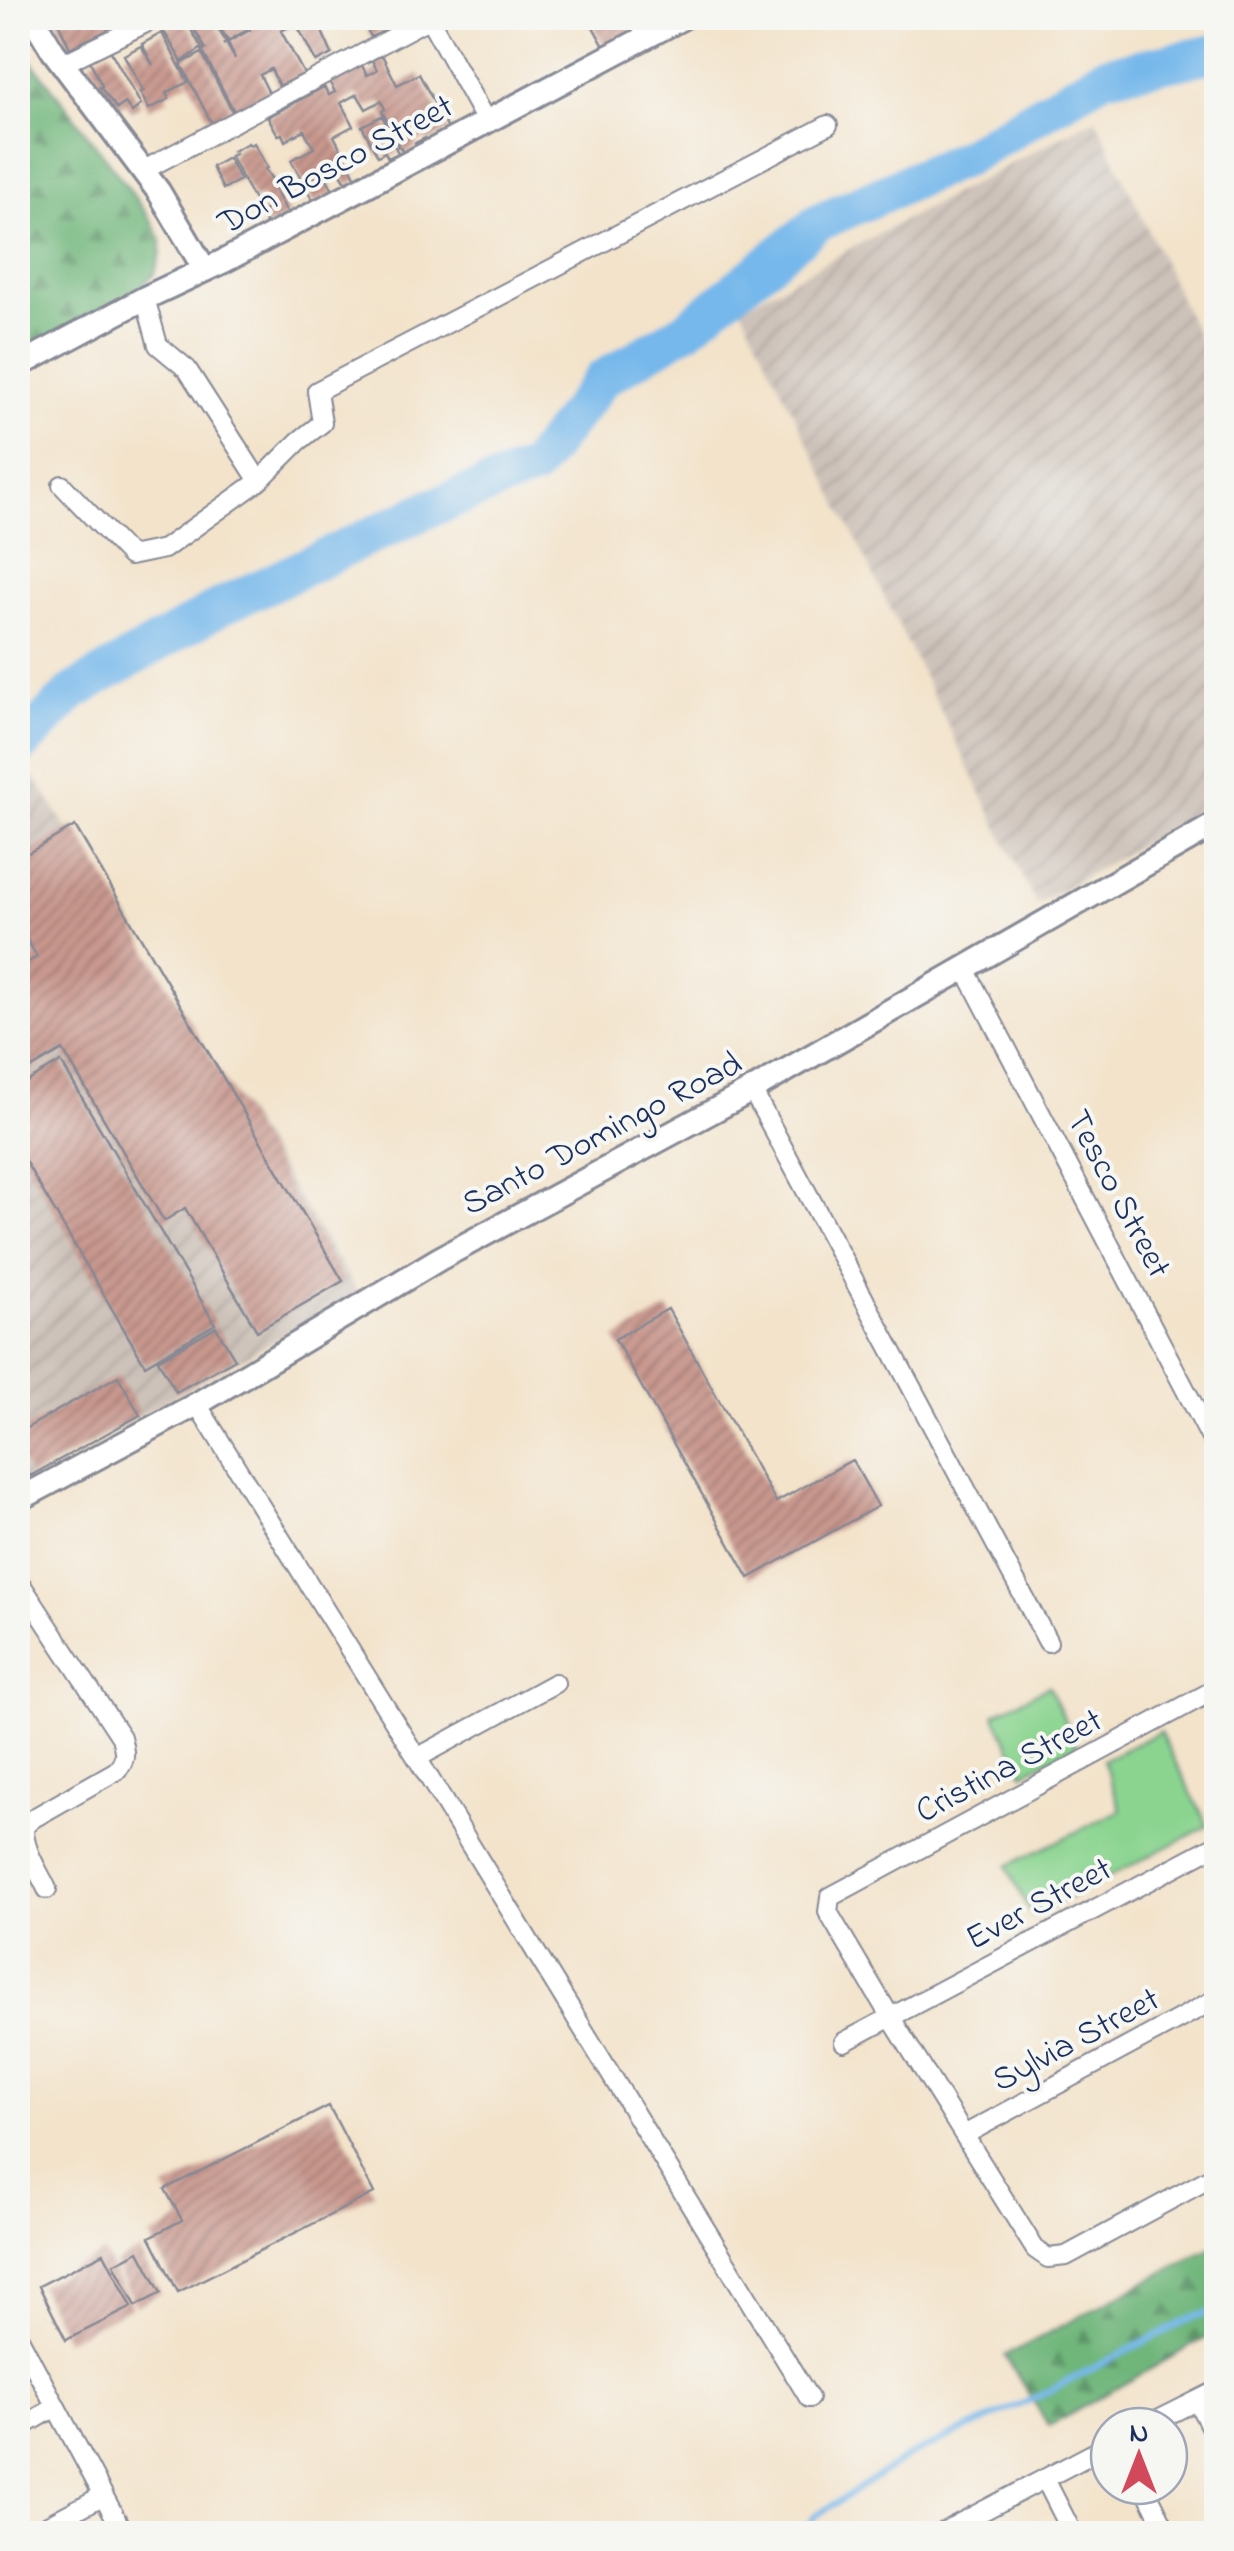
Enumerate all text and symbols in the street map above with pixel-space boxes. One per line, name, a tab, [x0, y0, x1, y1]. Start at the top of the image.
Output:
street label: Don Bosco Street	[209, 82, 464, 250]
street label: Santo Domingo Road	[453, 1040, 752, 1231]
street label: Tesco Street	[1051, 1101, 1183, 1288]
street label: Cristina Street	[907, 1696, 1112, 1838]
street label: Ever Street	[957, 1845, 1122, 1965]
street label: Sylvia Street	[984, 1975, 1170, 2107]
north arrow	[1089, 2406, 1189, 2506]
text: N	[1130, 2414, 1148, 2455]

